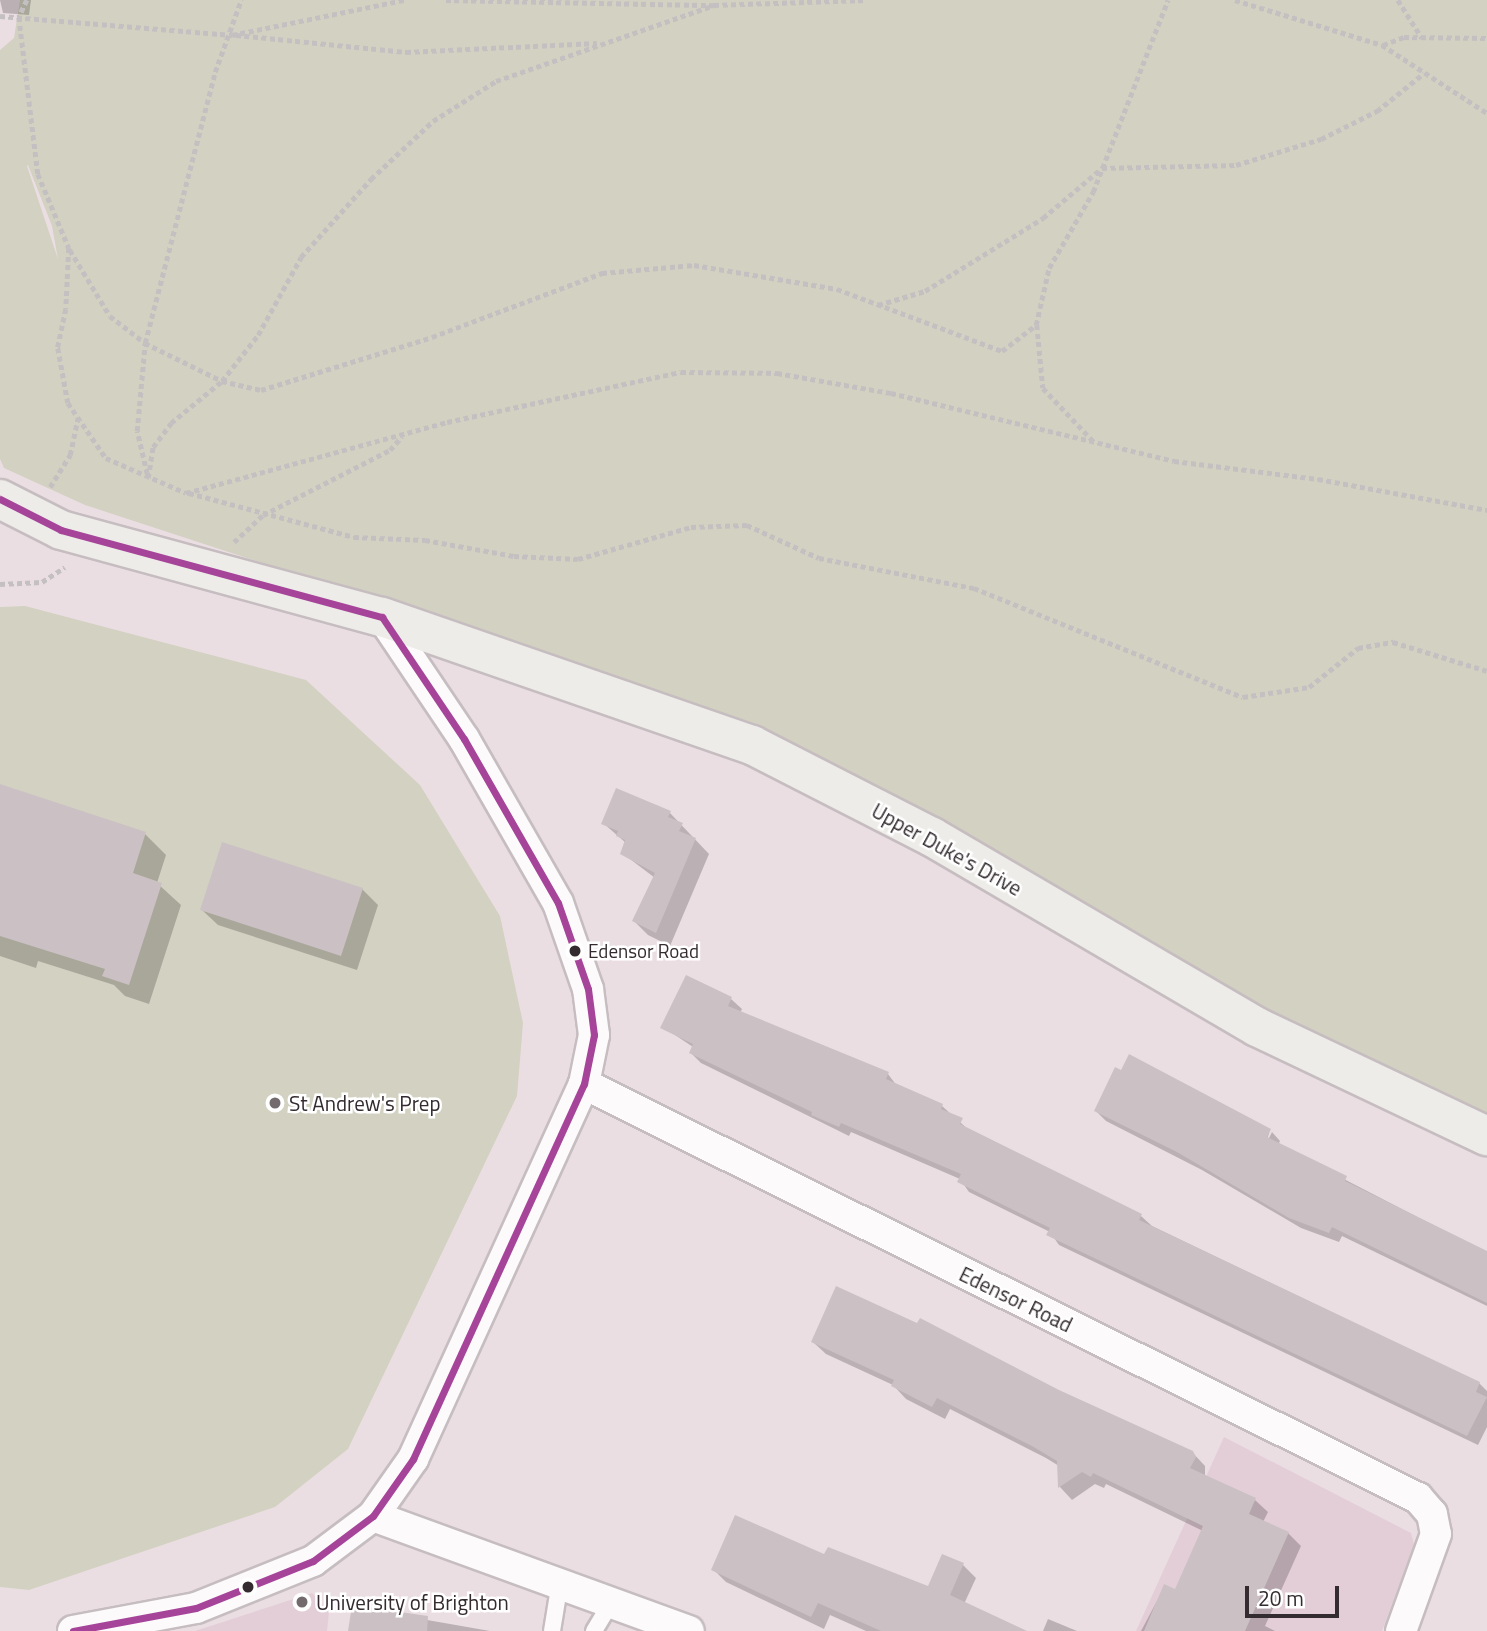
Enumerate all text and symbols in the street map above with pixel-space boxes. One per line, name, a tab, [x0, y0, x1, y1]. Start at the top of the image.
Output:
street label: Upper Duke's Drive	[868, 797, 1026, 901]
place label: Edensor Road	[588, 940, 699, 962]
marker: Edensor Road	[568, 944, 582, 958]
place label: St Andrew's Prep	[289, 1090, 440, 1116]
marker: St Andrew's Prep	[267, 1095, 283, 1111]
street label: Edensor Road	[955, 1261, 1077, 1337]
scale bar	[1249, 1572, 1344, 1616]
unlabelled marker	[241, 1580, 255, 1594]
text: 20 m	[1258, 1582, 1304, 1614]
place label: University of Brighton	[316, 1589, 509, 1615]
marker: University of Brighton	[294, 1594, 310, 1610]

